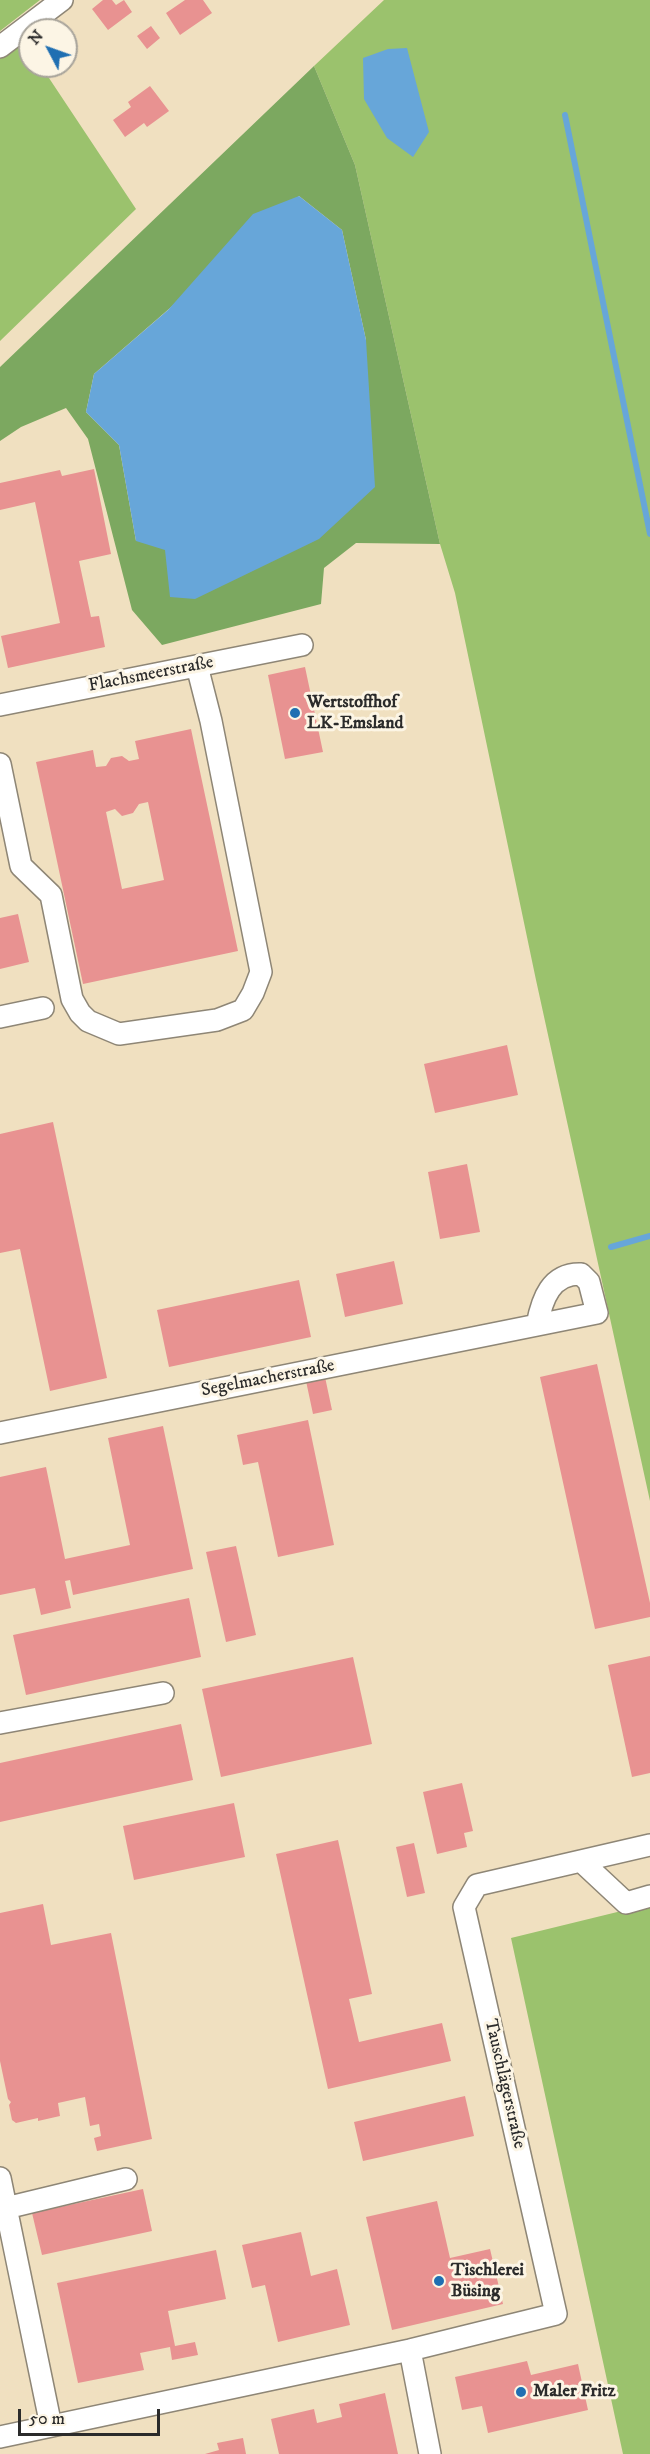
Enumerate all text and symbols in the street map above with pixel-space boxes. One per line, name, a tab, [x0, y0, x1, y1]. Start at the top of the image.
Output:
north arrow	[18, 18, 78, 78]
text: N	[24, 26, 48, 49]
street label: Flachsmeerstraße	[87, 652, 215, 698]
place label: Wertstoffhof LK-Emsland	[307, 692, 404, 734]
marker: Wertstoffhof LK-Emsland	[288, 706, 302, 720]
street label: Segelmacherstraße	[199, 1355, 337, 1403]
street label: Tauschlägerstraße	[479, 2017, 529, 2151]
place label: Tischlerei Büsing	[451, 2260, 524, 2302]
marker: Tischlerei Büsing	[432, 2274, 446, 2288]
place label: Maler Fritz	[533, 2381, 615, 2403]
marker: Maler Fritz	[514, 2385, 528, 2399]
scale bar	[21, 2397, 164, 2435]
text: 50 m	[29, 2408, 65, 2430]

